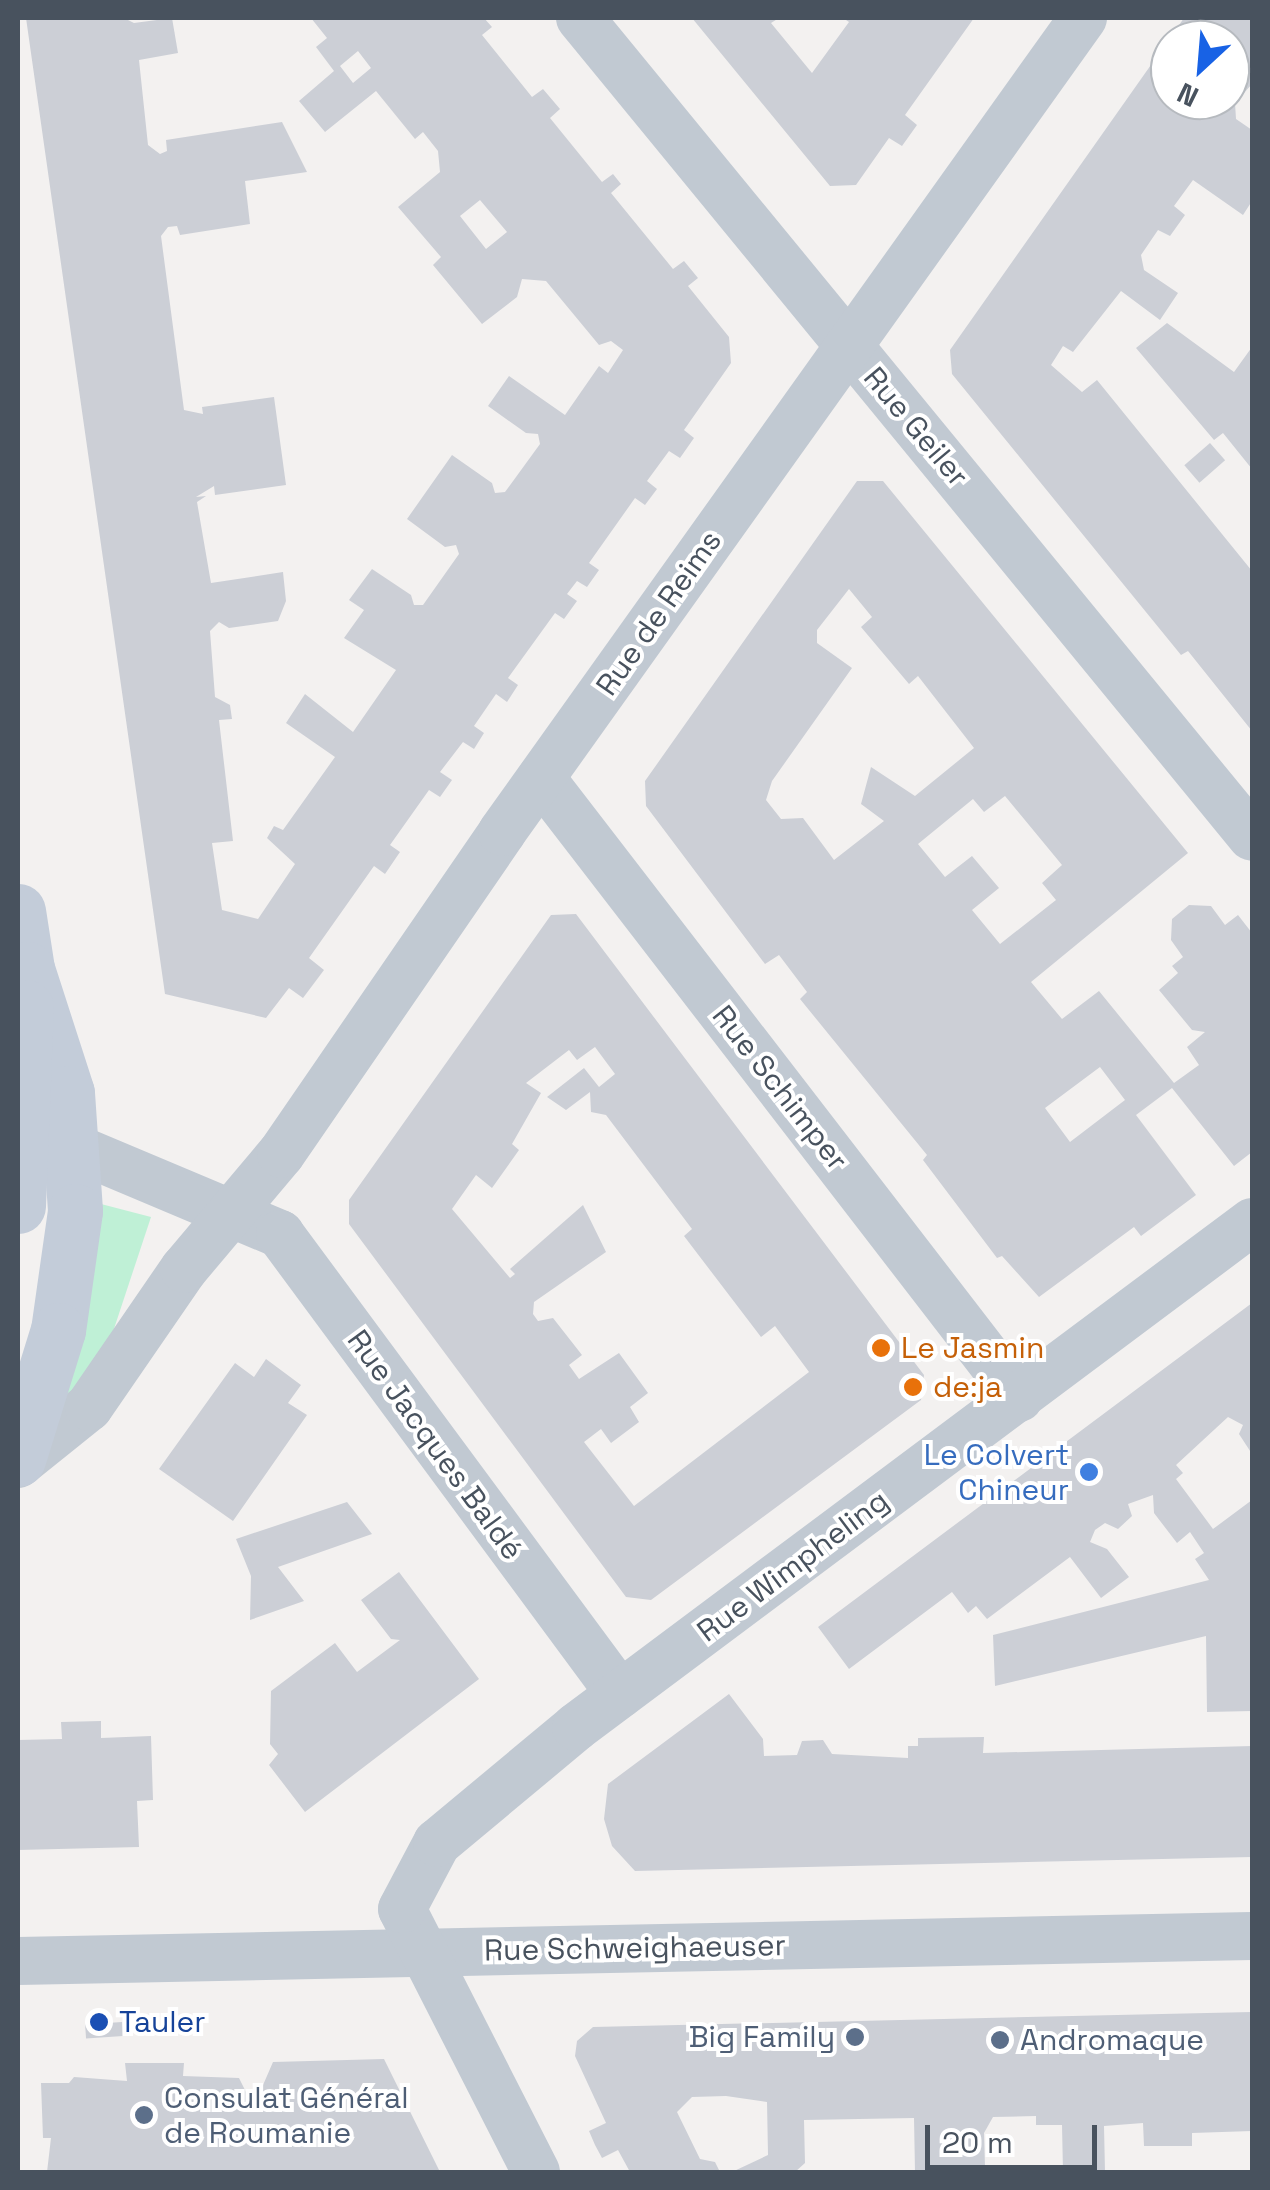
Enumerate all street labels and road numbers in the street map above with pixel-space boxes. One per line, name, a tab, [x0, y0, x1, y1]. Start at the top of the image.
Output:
street label: Rue Geiler	[856, 360, 976, 494]
street label: Rue de Reims	[589, 524, 729, 702]
street label: Rue Schimper	[705, 999, 855, 1177]
street label: Rue Jacques Baldé	[340, 1323, 530, 1567]
street label: Rue Wimpheling	[690, 1482, 896, 1650]
street label: Rue Schweighaeuser	[484, 1927, 786, 1969]

